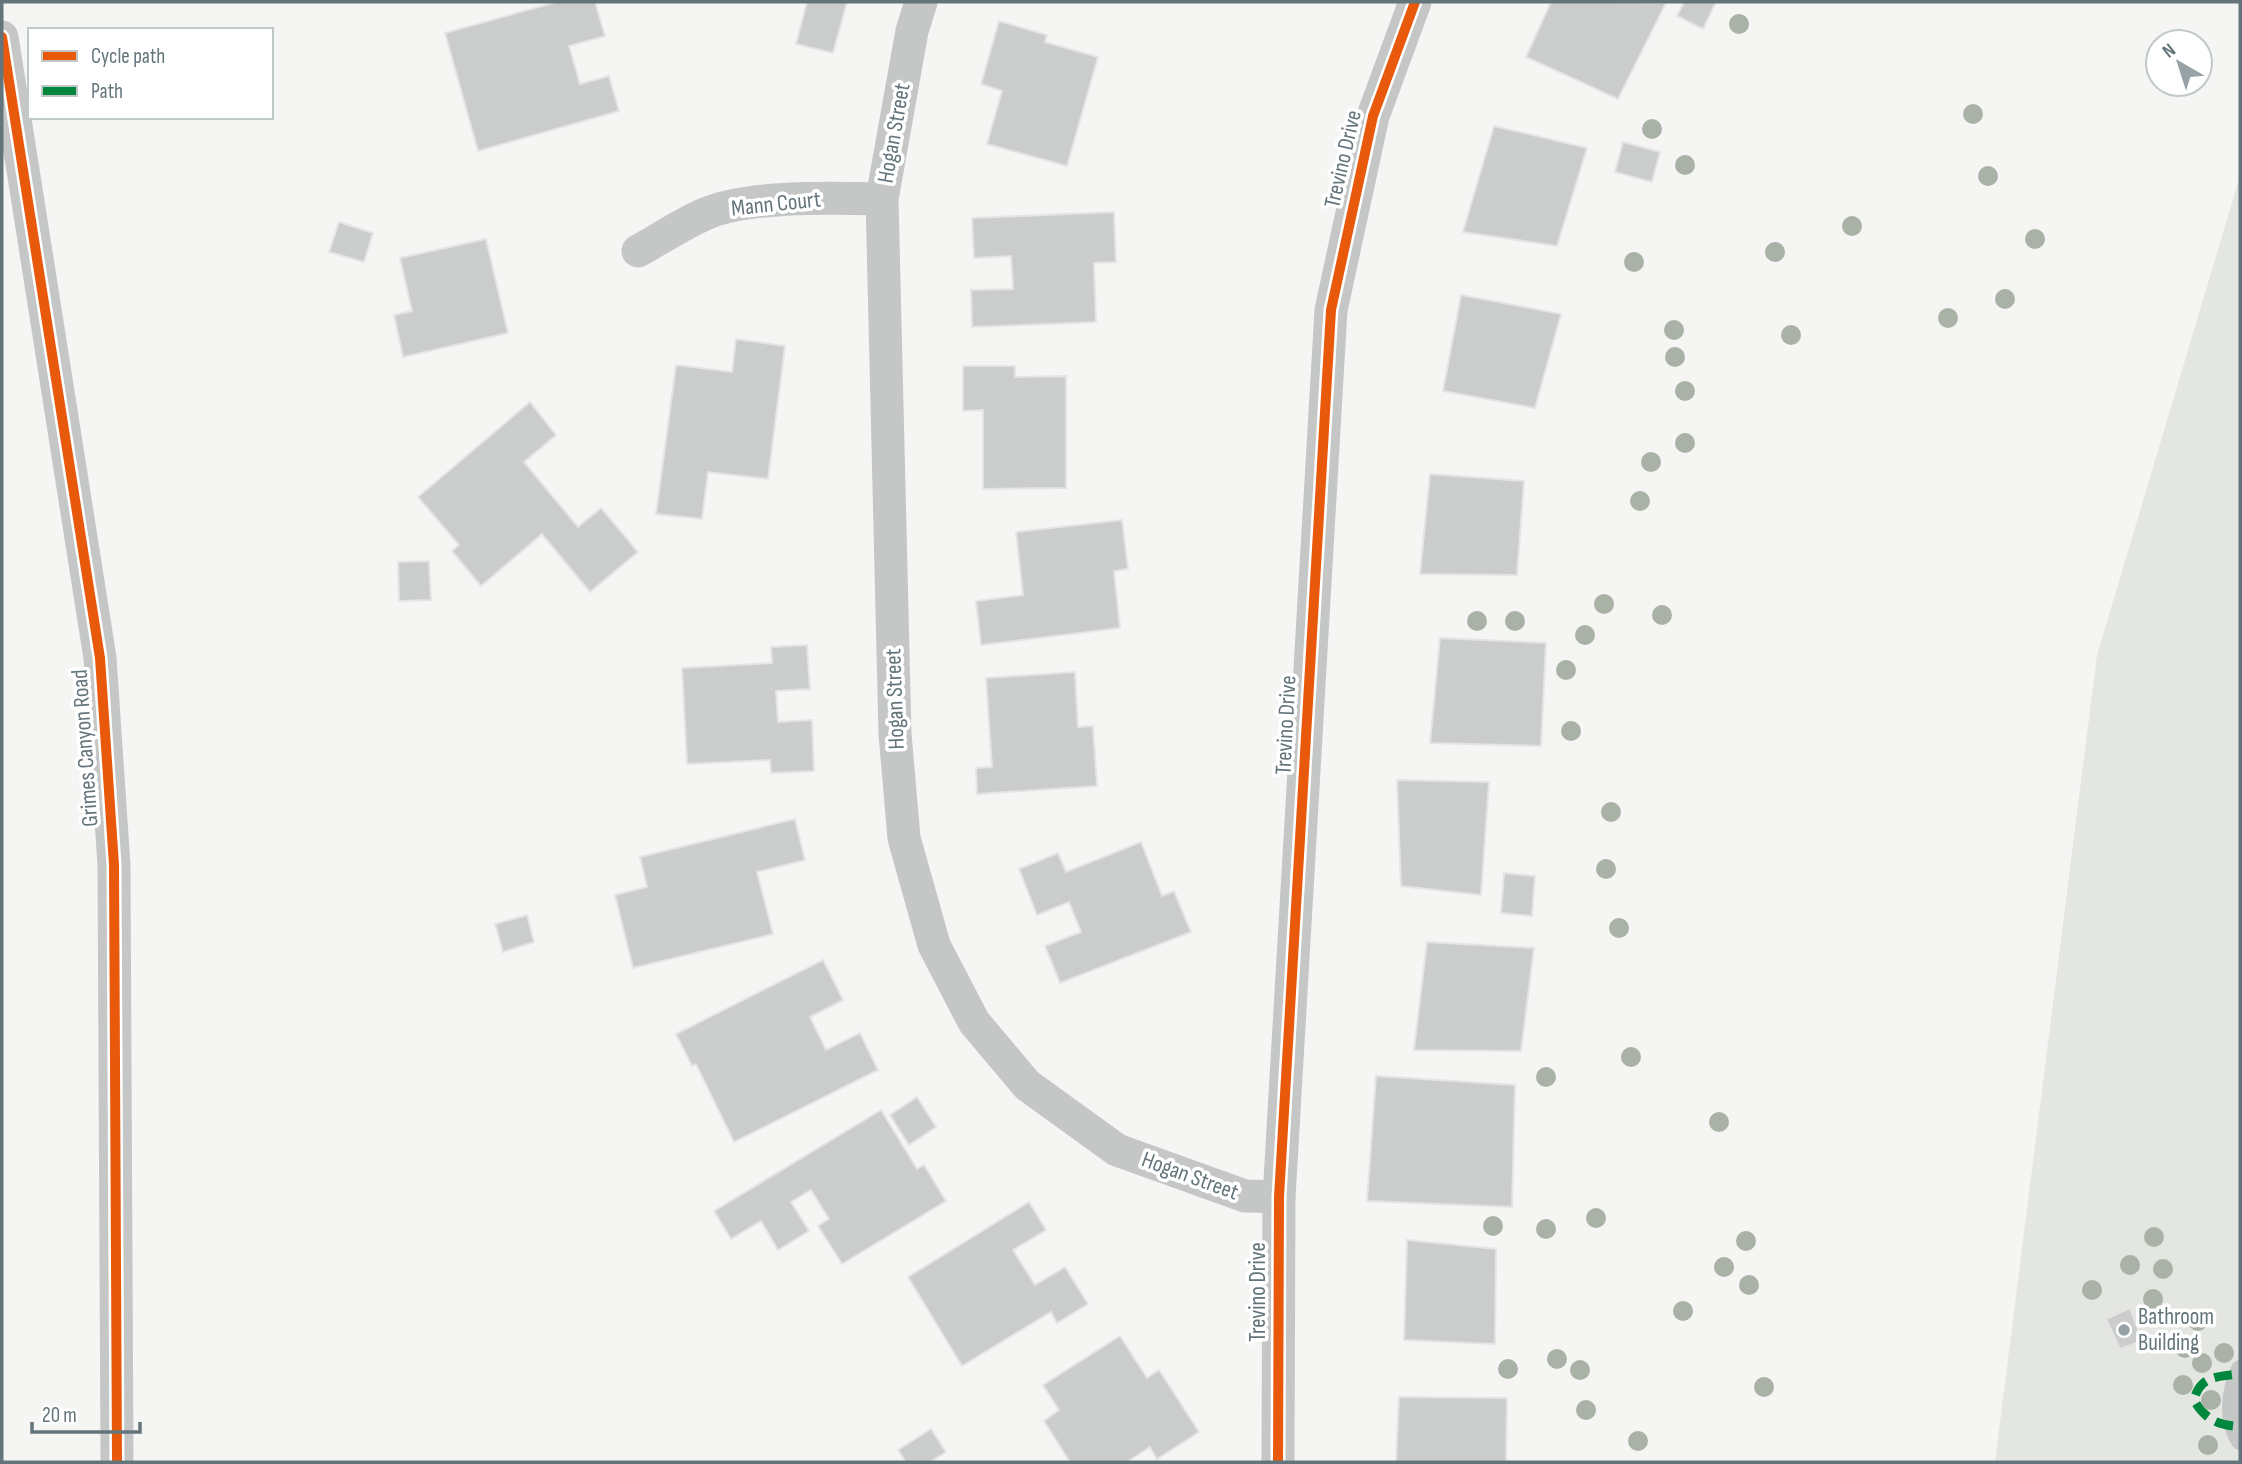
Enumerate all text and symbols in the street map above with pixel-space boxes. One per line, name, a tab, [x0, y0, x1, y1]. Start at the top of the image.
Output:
legend	[28, 28, 273, 119]
north arrow	[2144, 28, 2214, 98]
text: N	[2158, 39, 2180, 63]
text: Cycle path	[91, 44, 165, 69]
text: Path	[91, 79, 123, 104]
street label: Hogan Street	[871, 81, 917, 185]
street label: Trevino Drive	[1318, 107, 1368, 211]
street label: Mann Court	[730, 185, 822, 223]
street label: Hogan Street	[879, 648, 911, 750]
street label: Grimes Canyon Road	[66, 668, 104, 828]
street label: Trevino Drive	[1269, 675, 1303, 775]
street label: Hogan Street	[1138, 1146, 1242, 1206]
street label: Trevino Drive	[1244, 1242, 1272, 1342]
place label: Bathroom Building	[2138, 1303, 2214, 1357]
marker: Bathroom Building	[2116, 1322, 2132, 1338]
scale bar	[32, 1390, 140, 1434]
text: 20 m	[42, 1403, 77, 1428]

